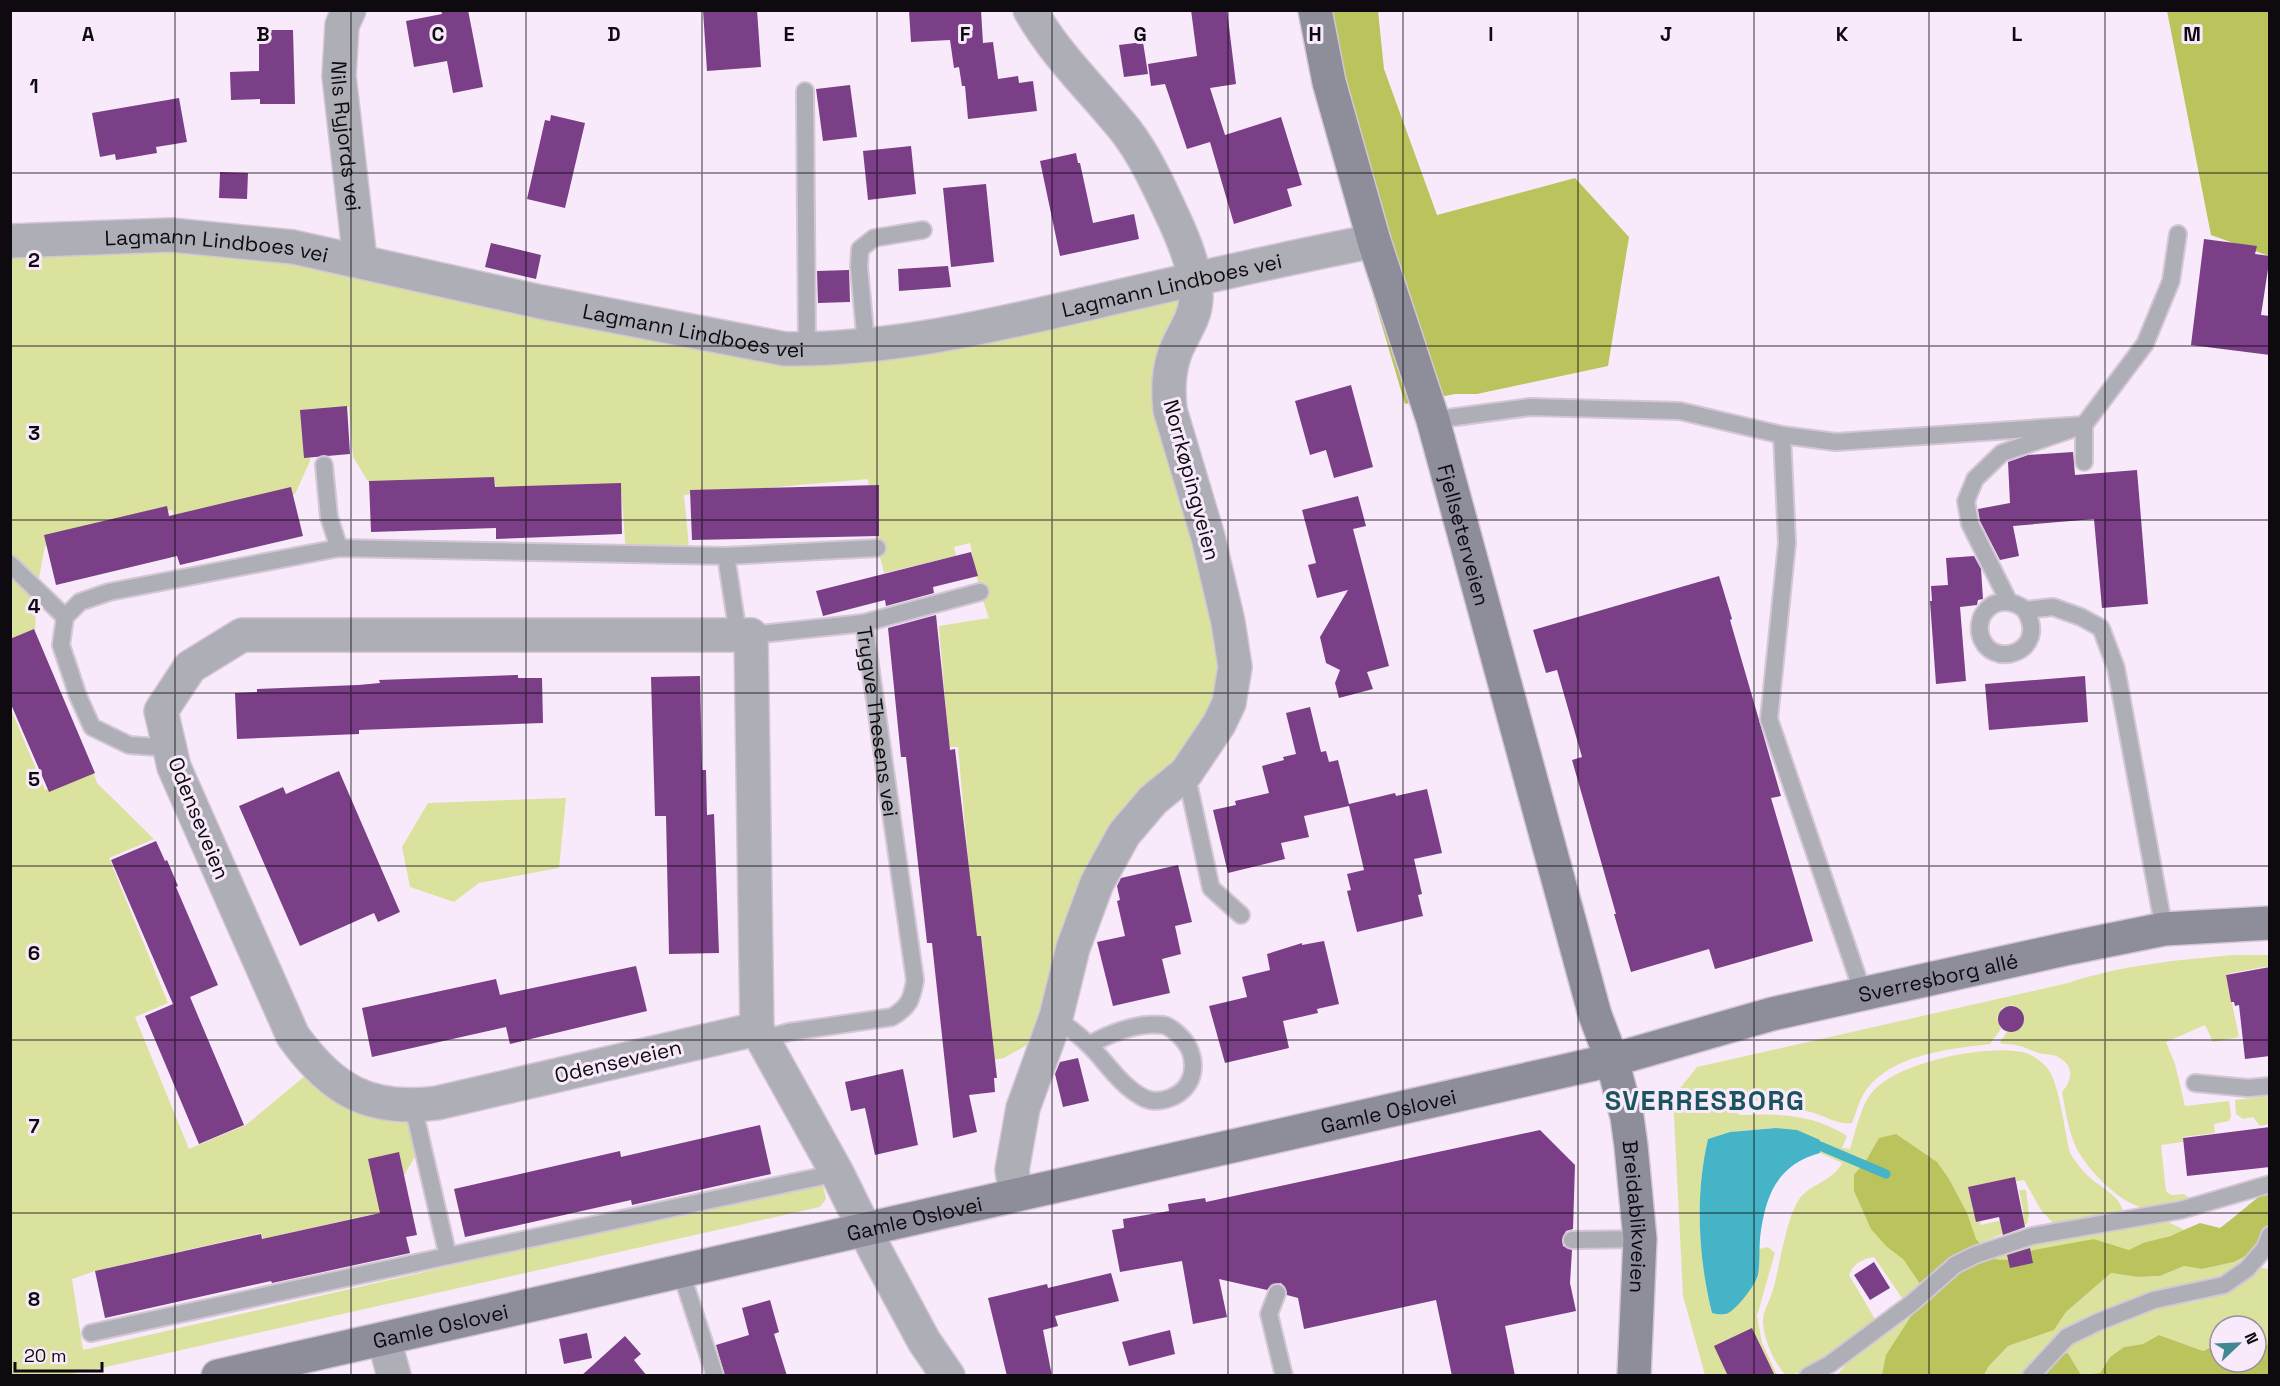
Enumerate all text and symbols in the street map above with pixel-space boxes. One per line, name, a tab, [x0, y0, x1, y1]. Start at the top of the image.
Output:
text: A	[82, 21, 95, 47]
text: B	[256, 21, 270, 47]
text: C	[432, 21, 445, 47]
text: D	[607, 21, 621, 47]
text: E	[783, 21, 795, 47]
text: F	[960, 21, 971, 47]
text: G	[1133, 21, 1147, 47]
text: H	[1308, 21, 1322, 47]
text: I	[1488, 21, 1494, 47]
text: J	[1660, 21, 1672, 47]
text: K	[1836, 21, 1849, 47]
text: L	[2012, 21, 2023, 47]
text: M	[2183, 21, 2201, 47]
street label: Nils Ryjords vei	[325, 60, 368, 213]
text: 1	[29, 73, 39, 99]
street label: Lagmann Lindboes vei	[104, 221, 331, 268]
text: 2	[28, 247, 40, 273]
street label: Lagmann Lindboes vei	[1059, 247, 1284, 323]
street label: Lagmann Lindboes vei	[580, 297, 805, 363]
street label: Norrkøpingveien	[1158, 397, 1226, 563]
text: 3	[28, 420, 40, 446]
street label: Fjellseterveien	[1432, 461, 1496, 609]
text: 4	[28, 593, 41, 619]
street label: Trygve Thesens vei	[851, 624, 905, 818]
street label: Odenseveien	[162, 753, 236, 883]
text: 5	[28, 766, 40, 792]
text: 6	[28, 940, 40, 966]
street label: Sverresborg allé	[1856, 946, 2021, 1008]
street label: Odenseveien	[552, 1033, 684, 1089]
street label: Gamle Oslovei	[1318, 1082, 1459, 1139]
district label: SVERRESBORG	[1605, 1083, 1805, 1118]
text: 7	[28, 1113, 40, 1139]
street label: Breidablikveien	[1617, 1139, 1653, 1294]
street label: Gamle Oslovei	[844, 1190, 985, 1247]
text: 8	[28, 1286, 40, 1312]
street label: Gamle Oslovei	[370, 1297, 511, 1354]
north arrow	[2208, 1314, 2268, 1374]
text: N	[2240, 1329, 2263, 1347]
scale bar	[15, 1335, 102, 1373]
text: 20 m	[24, 1344, 67, 1367]

